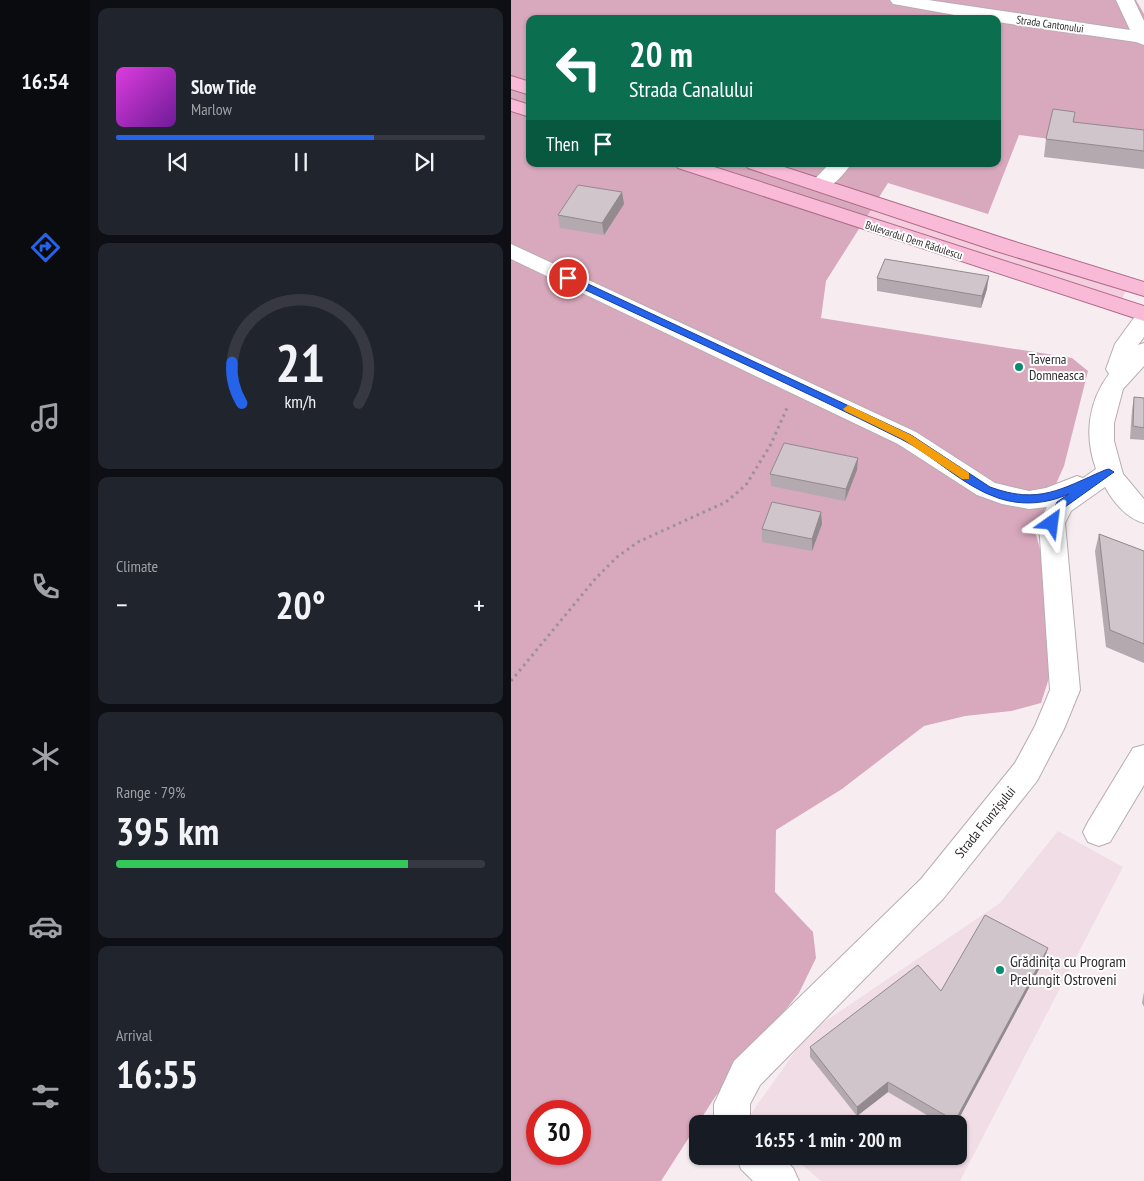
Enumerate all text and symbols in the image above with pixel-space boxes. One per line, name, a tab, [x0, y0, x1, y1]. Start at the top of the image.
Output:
street label: Strada Cantonului	[1015, 12, 1085, 36]
text: 20 m	[629, 31, 693, 77]
icon: left	[546, 35, 611, 100]
text: 16:54	[21, 67, 69, 95]
text: Slow Tide	[191, 75, 256, 99]
text: Strada Canalului	[629, 75, 753, 103]
text: Marlow	[191, 99, 232, 119]
icon: arrive	[589, 130, 617, 158]
text: Then	[546, 132, 579, 156]
icon: previous	[164, 148, 192, 176]
icon: pause	[287, 148, 315, 176]
icon: next	[410, 148, 438, 176]
street label: Bulevardul Dem Rădulescu	[864, 218, 965, 262]
icon: directions	[28, 230, 63, 265]
pin	[547, 257, 589, 299]
icon: arrive	[554, 264, 582, 292]
text: 21	[276, 329, 325, 396]
place label: Taverna Domneasca	[1029, 350, 1084, 384]
marker: Taverna Domneasca	[1013, 361, 1025, 373]
text: km/h	[285, 390, 316, 413]
icon: music	[28, 400, 63, 435]
position arrow	[1025, 496, 1077, 548]
text: Climate	[116, 556, 158, 576]
icon: phone	[28, 569, 63, 604]
text: 20°	[275, 580, 326, 629]
text: −	[116, 586, 128, 623]
text: +	[473, 586, 485, 623]
icon: climate	[28, 739, 63, 774]
text: Range · 79%	[116, 782, 185, 802]
street label: Strada Frunzișului	[951, 783, 1019, 861]
text: 395 km	[116, 806, 219, 855]
icon: car	[28, 909, 63, 944]
place label: Grădinița cu Program Prelungit Ostroveni	[1010, 951, 1126, 989]
marker: Grădinița cu Program Prelungit Ostroveni	[994, 964, 1006, 976]
text: Arrival	[116, 1025, 152, 1045]
text: 16:55	[116, 1049, 198, 1098]
icon: filters	[28, 1079, 63, 1114]
speed limit sign: 30	[526, 1100, 591, 1165]
text: 16:55 · 1 min · 200 m	[755, 1128, 901, 1152]

